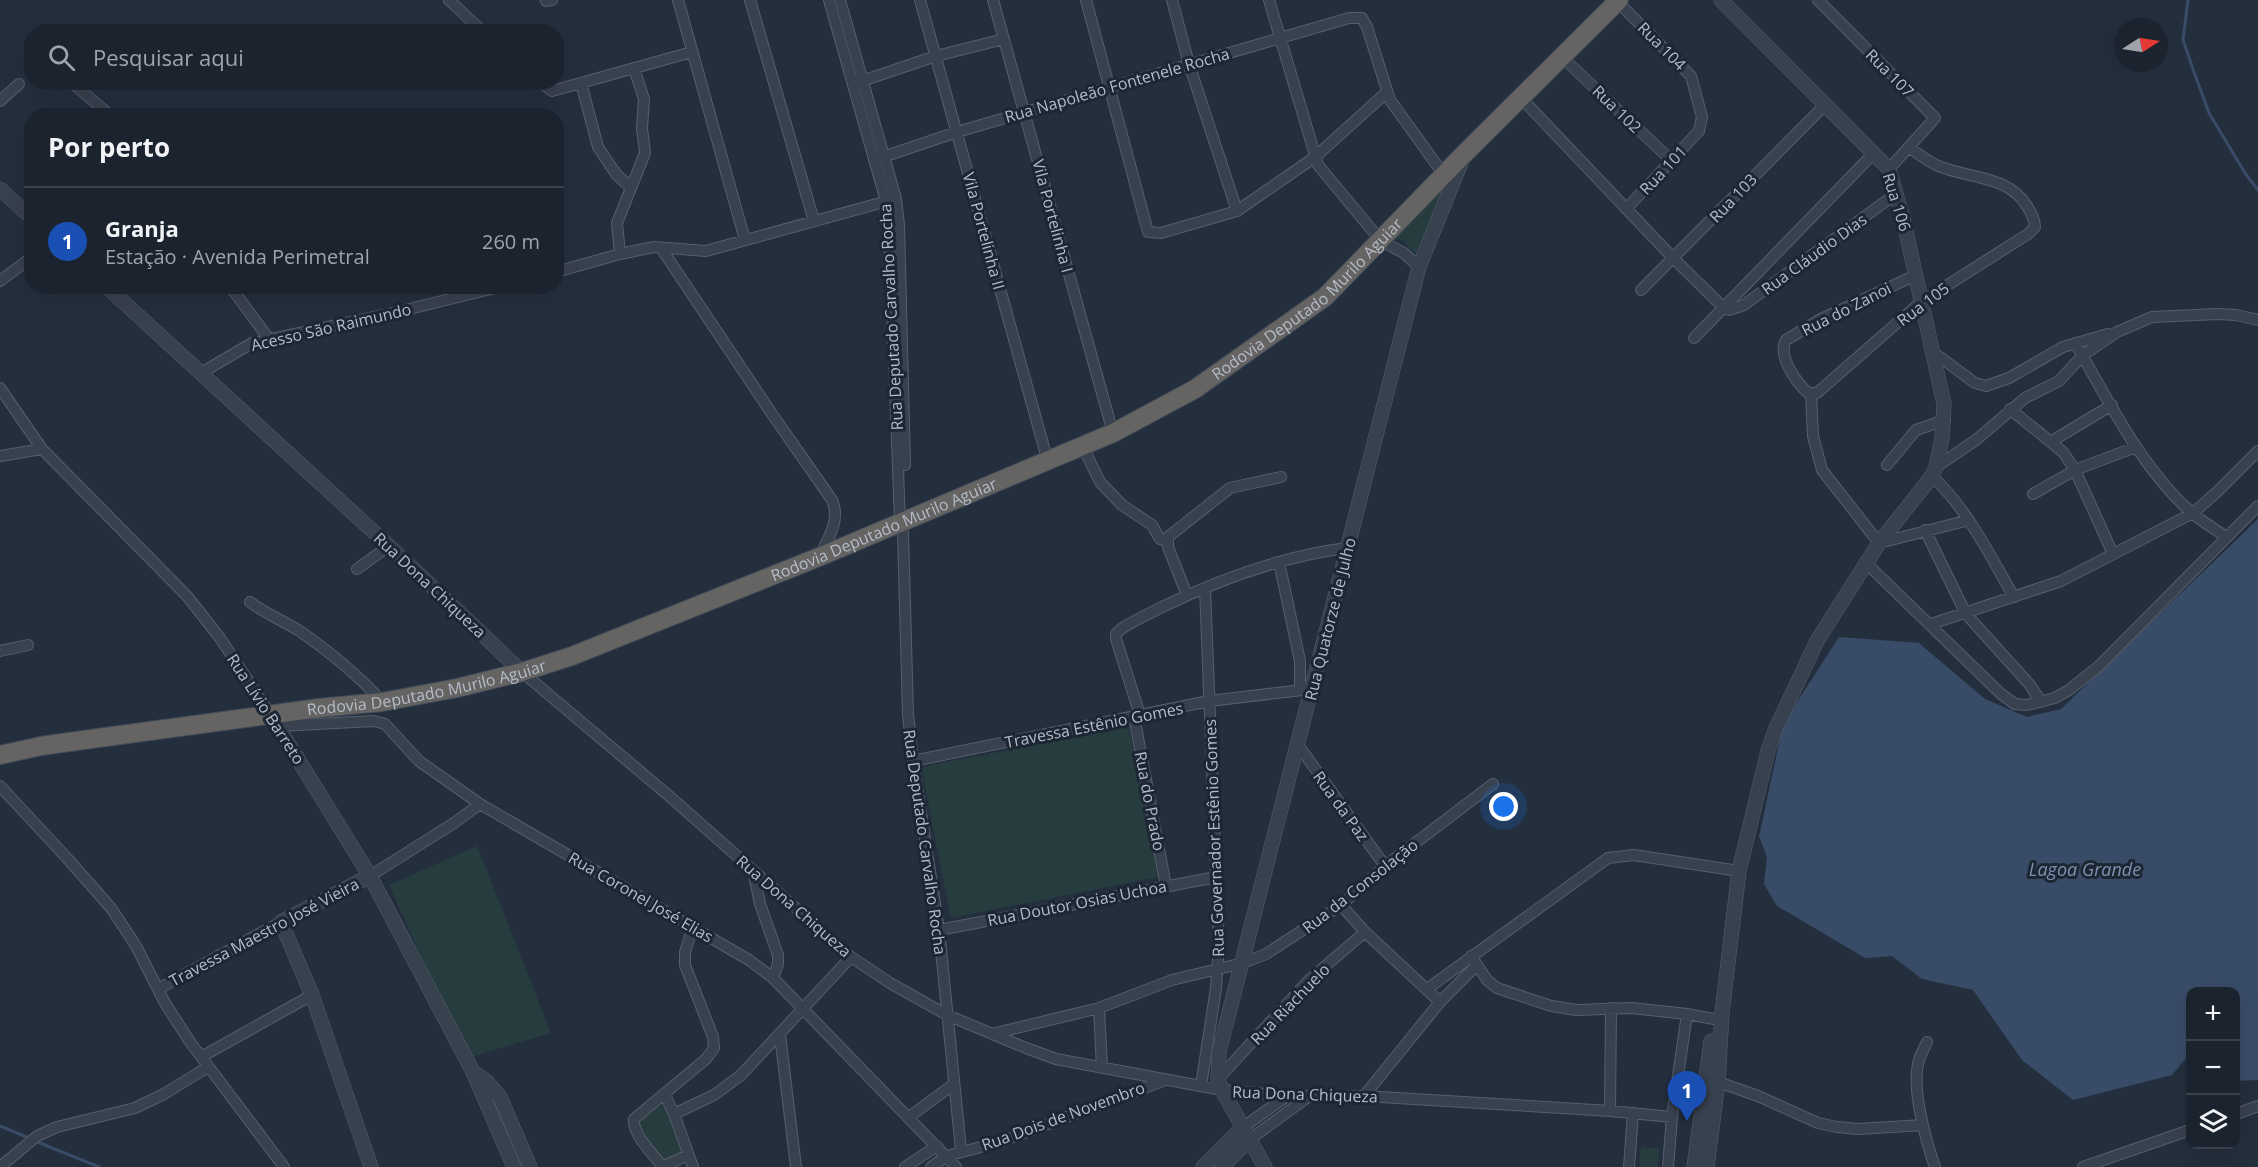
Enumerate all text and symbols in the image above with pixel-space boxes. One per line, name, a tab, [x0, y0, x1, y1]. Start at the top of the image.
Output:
street label: Rua 104	[1633, 17, 1691, 75]
north arrow	[2114, 18, 2168, 72]
search box	[24, 24, 564, 90]
icon: search	[45, 41, 78, 74]
text: Pesquisar aqui	[93, 42, 244, 72]
street label: Rua Napoleão Fontenele Rocha	[1002, 42, 1232, 128]
street label: Rua 107	[1861, 44, 1919, 102]
street label: Rua 102	[1588, 80, 1646, 138]
text: Por perto	[48, 129, 170, 165]
street label: Rua 101	[1634, 140, 1692, 200]
street label: Vila Portelinha I	[1027, 157, 1079, 275]
street label: Rua 103	[1704, 169, 1762, 227]
street label: Vila Portelinha II	[958, 170, 1010, 292]
street label: Rua 106	[1878, 170, 1916, 234]
street label: Rua Deputado Carvalho Rocha	[874, 203, 908, 431]
street label: Rua Cláudio Dias	[1757, 208, 1871, 300]
text: Granja	[105, 213, 179, 243]
street label: Rodovia Deputado Murilo Aguiar	[1207, 213, 1407, 385]
text: 1	[62, 228, 73, 255]
text: 260 m	[482, 228, 540, 255]
text: Estação · Avenida Perimetral	[105, 243, 370, 270]
street label: Rua do Zanoi	[1797, 277, 1895, 341]
street label: Rua 105	[1892, 277, 1954, 331]
street label: Acesso São Raimundo	[249, 298, 413, 356]
street label: Rodovia Deputado Murilo Aguiar	[767, 472, 1000, 586]
street label: Rua Dona Chiqueza	[369, 527, 491, 643]
street label: Rua Quatorze de Julho	[1299, 535, 1361, 703]
street label: Rua Lívio Barreto	[222, 650, 310, 768]
street label: Rodovia Deputado Murilo Aguiar	[306, 654, 549, 721]
street label: Travessa Estênio Gomes	[1003, 697, 1185, 753]
street label: Rua Governador Estênio Gomes	[1199, 719, 1229, 957]
street label: Rua Deputado Carvalho Rocha	[898, 728, 952, 956]
street label: Rua do Prado	[1130, 749, 1170, 853]
street label: Rua da Paz	[1308, 767, 1374, 845]
your location	[1489, 792, 1518, 821]
street label: Rua da Consolação	[1297, 834, 1423, 938]
street label: Rua Coronel José Elias	[565, 847, 717, 947]
street label: Rua Dona Chiqueza	[732, 850, 856, 962]
water label: Lagoa Grande	[2029, 857, 2141, 881]
street label: Travessa Maestro José Vieira	[165, 872, 363, 992]
street label: Rua Doutor Osias Uchoa	[985, 875, 1169, 931]
street label: Rua Riachuelo	[1245, 958, 1335, 1050]
map controls	[2186, 987, 2240, 1149]
button: +	[2186, 987, 2240, 1041]
button: −	[2186, 1041, 2240, 1095]
pin: 1	[1668, 1072, 1706, 1121]
street label: Rua Dois de Novembro	[978, 1076, 1148, 1156]
street label: Rua Dona Chiqueza	[1232, 1080, 1378, 1108]
button: layers	[2186, 1095, 2240, 1149]

